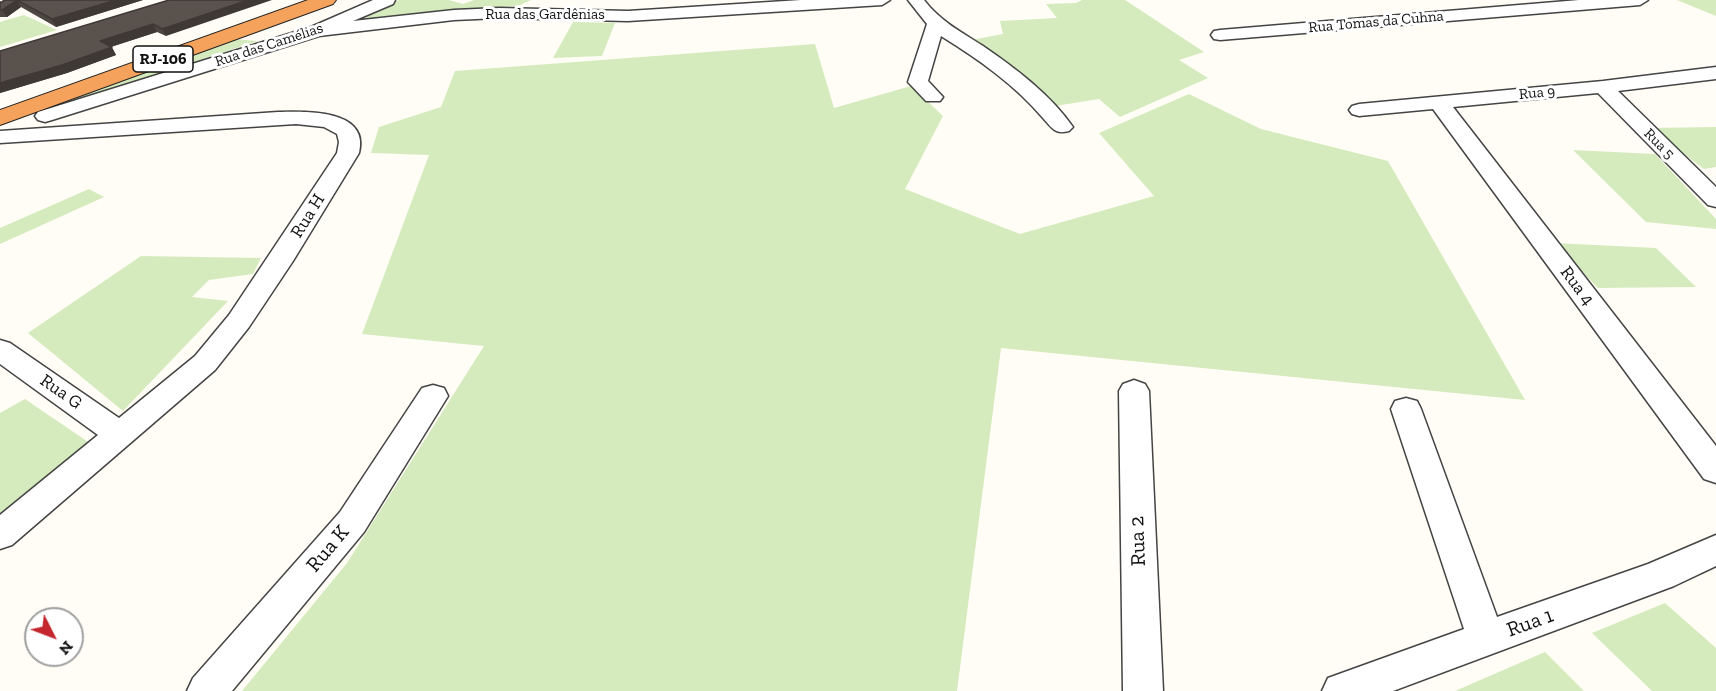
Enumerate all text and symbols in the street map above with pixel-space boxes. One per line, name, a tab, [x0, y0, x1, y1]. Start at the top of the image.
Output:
street label: Rua das Gardênias	[485, 6, 605, 24]
street label: Rua Tomas da Cuhna	[1308, 7, 1444, 37]
street label: Rua das Camélias	[213, 19, 325, 71]
road number: RJ-106	[133, 46, 193, 72]
street label: Rua 9	[1518, 82, 1556, 104]
street label: Rua 5	[1640, 125, 1678, 163]
street label: Rua H	[286, 190, 330, 242]
street label: Rua 4	[1555, 262, 1599, 310]
street label: Rua G	[36, 370, 86, 414]
street label: Rua 2	[1125, 515, 1151, 567]
street label: Rua K	[301, 521, 355, 577]
street label: Rua 1	[1503, 603, 1557, 643]
north arrow	[24, 607, 84, 667]
text: N	[55, 637, 77, 659]

